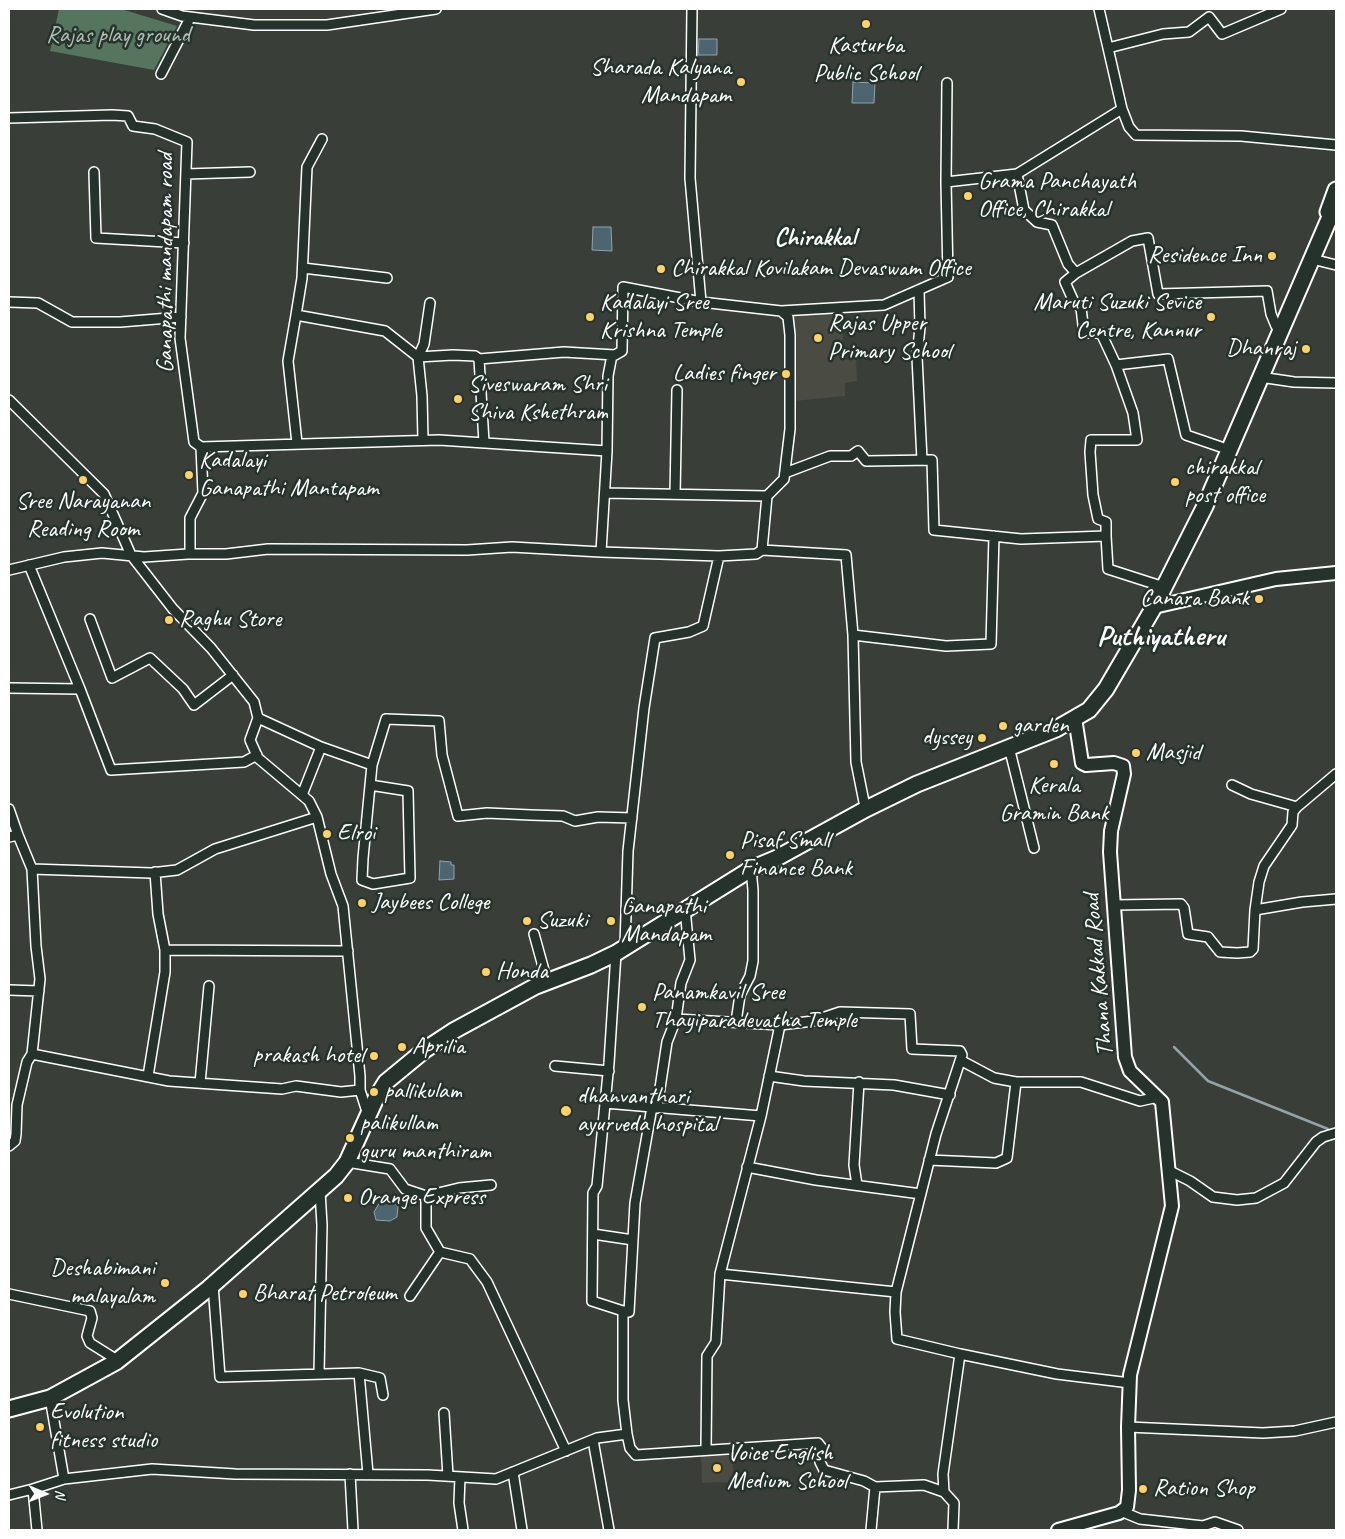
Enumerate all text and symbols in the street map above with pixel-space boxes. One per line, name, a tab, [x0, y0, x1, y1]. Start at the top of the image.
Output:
marker: Kasturba Public School	[860, 18, 872, 30]
park label: Rajas play ground	[46, 22, 190, 50]
place label: Kasturba Public School	[814, 32, 918, 88]
place label: Sharada Kalyana Mandapam	[590, 54, 731, 110]
marker: Sharada Kalyana Mandapam	[735, 76, 747, 88]
street label: Ganapathi mandapam road	[152, 153, 180, 373]
place label: Grama Panchayath Office, Chirakkal	[978, 168, 1136, 224]
marker: Grama Panchayath Office, Chirakkal	[962, 190, 974, 202]
district label: Chirakkal	[774, 223, 856, 253]
place label: Residence Inn	[1148, 242, 1262, 270]
marker: Residence Inn	[1266, 250, 1278, 262]
place label: Chirakkal Kovilakam Devaswam Office	[671, 255, 971, 283]
marker: Chirakkal Kovilakam Devaswam Office	[655, 263, 667, 275]
place label: Kadalayi Sree Krishna Temple	[600, 289, 722, 345]
place label: Maruti Suzuki Sevice Centre, Kannur	[1034, 289, 1201, 345]
place label: Rajas Upper Primary School	[828, 310, 951, 366]
marker: Kadalayi Sree Krishna Temple	[584, 311, 596, 323]
marker: Maruti Suzuki Sevice Centre, Kannur	[1205, 311, 1217, 323]
marker: Rajas Upper Primary School	[812, 332, 824, 344]
place label: Dhanraj	[1226, 335, 1296, 363]
marker: Dhanraj	[1300, 343, 1312, 355]
place label: Ladies finger	[673, 360, 776, 388]
marker: Ladies finger	[780, 368, 792, 380]
place label: Siveswaram Shri Shiva Kshethram	[468, 371, 608, 427]
marker: Siveswaram Shri Shiva Kshethram	[452, 393, 464, 405]
place label: Kadalayi Ganapathi Mantapam	[199, 447, 378, 503]
place label: chirakkal post office	[1185, 454, 1265, 510]
marker: Kadalayi Ganapathi Mantapam	[183, 469, 195, 481]
marker: Sree Narayanan Reading Room	[77, 474, 89, 486]
marker: chirakkal post office	[1169, 476, 1181, 488]
place label: Sree Narayanan Reading Room	[16, 488, 150, 544]
place label: Canara Bank	[1140, 585, 1249, 613]
marker: Canara Bank	[1253, 593, 1265, 605]
place label: Raghu Store	[179, 606, 281, 634]
marker: Raghu Store	[163, 614, 175, 626]
district label: Puthiyatheru	[1097, 620, 1225, 654]
place label: garden	[1013, 712, 1069, 740]
marker: garden	[997, 720, 1009, 732]
place label: dyssey	[922, 724, 972, 752]
marker: dyssey	[976, 732, 988, 744]
place label: Masjid	[1146, 739, 1201, 767]
marker: Masjid	[1130, 747, 1142, 759]
marker: Kerala Gramin Bank	[1048, 758, 1060, 770]
place label: Kerala Gramin Bank	[999, 772, 1109, 828]
place label: Elroi	[337, 820, 375, 848]
place label: Pisaf Small Finance Bank	[740, 827, 852, 883]
marker: Elroi	[321, 828, 333, 840]
marker: Pisaf Small Finance Bank	[724, 849, 736, 861]
place label: Jaybees College	[372, 889, 489, 917]
street label: Thana Kakkad Road	[1078, 892, 1120, 1058]
place label: Ganapathi Mandapam	[621, 893, 711, 949]
marker: Jaybees College	[356, 897, 368, 909]
place label: Suzuki	[537, 907, 587, 935]
marker: Suzuki	[521, 915, 533, 927]
marker: Ganapathi Mandapam	[605, 915, 617, 927]
place label: Honda	[496, 958, 548, 986]
marker: Honda	[480, 966, 492, 978]
place label: Panamkavil Sree Thayiparadevatha Temple	[652, 979, 857, 1035]
marker: Panamkavil Sree Thayiparadevatha Temple	[636, 1001, 648, 1013]
place label: Aprilia	[412, 1033, 465, 1061]
marker: Aprilia	[396, 1041, 408, 1053]
place label: prakash hotel	[253, 1042, 364, 1070]
marker: prakash hotel	[368, 1050, 380, 1062]
place label: pallikulam	[384, 1078, 462, 1106]
place label: dhanvanthari ayurveda hospital	[577, 1083, 717, 1139]
marker: pallikulam	[368, 1086, 380, 1098]
marker: dhanvanthari ayurveda hospital	[559, 1104, 573, 1118]
place label: palikullam guru manthiram	[360, 1110, 491, 1166]
marker: palikullam guru manthiram	[344, 1132, 356, 1144]
place label: Orange Express	[358, 1184, 485, 1212]
marker: Orange Express	[342, 1192, 354, 1204]
place label: Deshabimani malayalam	[50, 1255, 155, 1311]
marker: Deshabimani malayalam	[159, 1277, 171, 1289]
place label: Bharat Petroleum	[253, 1280, 397, 1308]
marker: Bharat Petroleum	[237, 1288, 249, 1300]
place label: Evolution fitness studio	[50, 1399, 157, 1455]
marker: Evolution fitness studio	[34, 1421, 46, 1433]
place label: Voice English Medium School	[727, 1440, 847, 1496]
marker: Voice English Medium School	[711, 1462, 723, 1474]
north arrow	[20, 1469, 70, 1519]
place label: Ration Shop	[1153, 1475, 1254, 1503]
marker: Ration Shop	[1137, 1483, 1149, 1495]
text: N	[52, 1490, 69, 1499]

